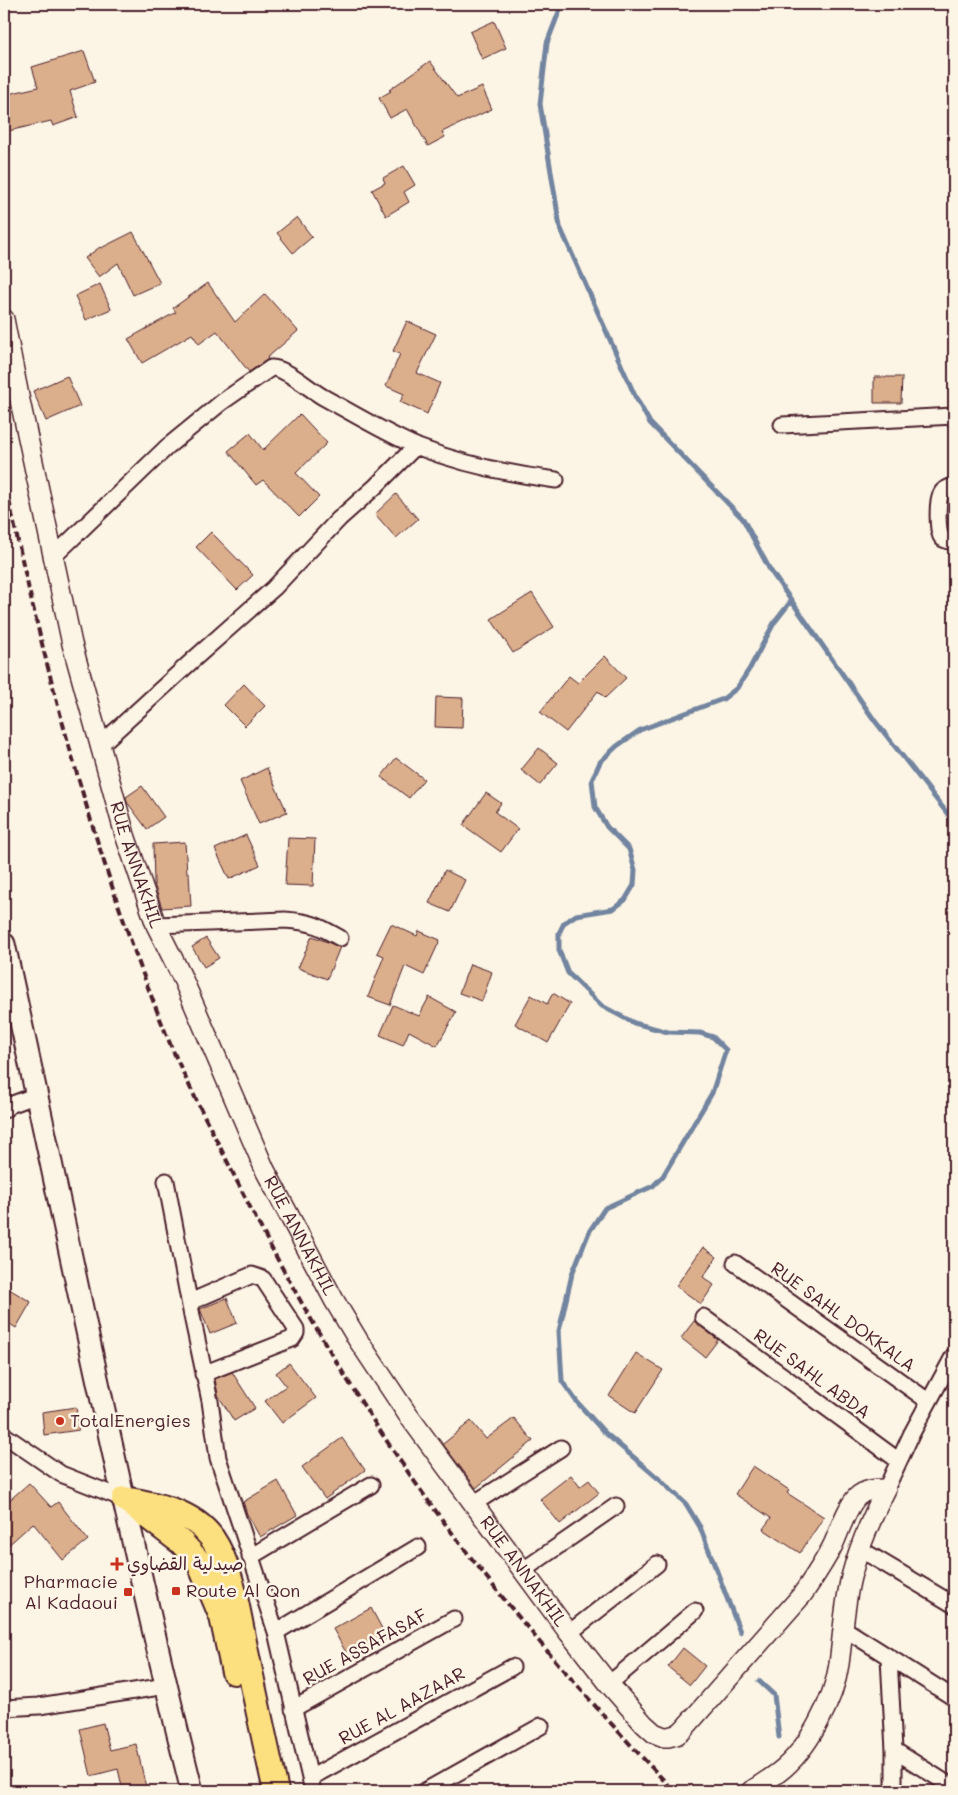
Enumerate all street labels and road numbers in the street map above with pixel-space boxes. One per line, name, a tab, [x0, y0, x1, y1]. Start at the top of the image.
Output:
street label: RUE ANNAKHIL	[105, 798, 169, 932]
street label: RUE ANNAKHIL	[259, 1171, 343, 1300]
street label: RUE SAHL DOKKALA	[767, 1256, 921, 1377]
street label: RUE SAHL ABDA	[749, 1323, 876, 1424]
street label: RUE ANNAKHIL	[475, 1510, 574, 1632]
street label: RUE ASSAFASAF	[298, 1602, 431, 1690]
street label: RUE AL AAZAAR	[334, 1661, 469, 1750]

